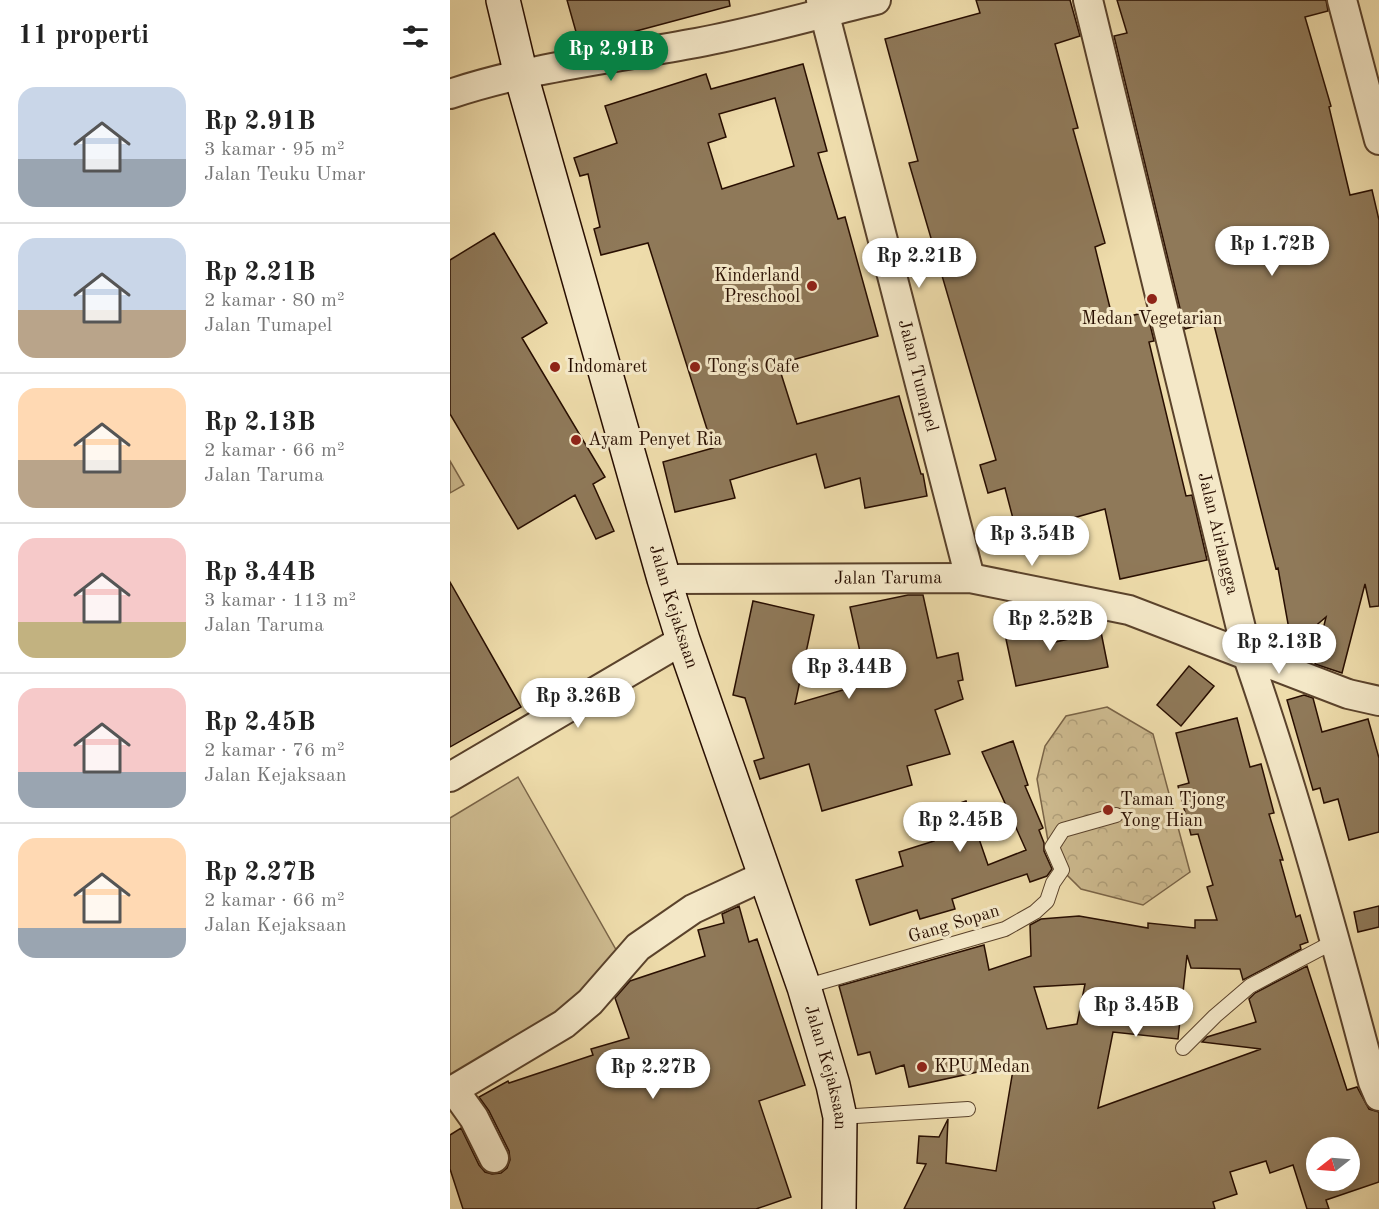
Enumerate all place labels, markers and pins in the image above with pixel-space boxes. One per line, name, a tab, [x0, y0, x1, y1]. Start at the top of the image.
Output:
pin: Rp 2.91B	[549, 31, 673, 82]
pin: Rp 1.72B	[1210, 226, 1334, 277]
pin: Rp 2.21B	[857, 238, 981, 289]
place label: Kinderland Preschool	[714, 267, 800, 306]
marker: Kinderland Preschool	[805, 279, 819, 293]
marker: Medan Vegetarian	[1145, 292, 1159, 306]
place label: Medan Vegetarian	[1082, 310, 1223, 328]
place label: Indomaret	[567, 358, 647, 376]
place label: Tong's Cafe	[707, 358, 799, 376]
marker: Indomaret	[548, 360, 562, 374]
marker: Tong's Cafe	[688, 360, 702, 374]
place label: Ayam Penyet Ria	[588, 431, 722, 449]
marker: Ayam Penyet Ria	[569, 433, 583, 447]
pin: Rp 3.54B	[970, 516, 1094, 567]
pin: Rp 2.52B	[988, 601, 1112, 652]
pin: Rp 2.13B	[1217, 624, 1341, 675]
pin: Rp 3.44B	[787, 649, 911, 700]
pin: Rp 3.26B	[516, 678, 640, 729]
place label: Taman Tjong Yong Hian	[1120, 791, 1226, 830]
pin: Rp 2.45B	[898, 802, 1022, 853]
marker: Taman Tjong Yong Hian	[1101, 803, 1115, 817]
pin: Rp 3.45B	[1074, 987, 1198, 1038]
pin: Rp 2.27B	[591, 1049, 715, 1100]
place label: KPU Medan	[934, 1058, 1030, 1076]
marker: KPU Medan	[915, 1060, 929, 1074]

